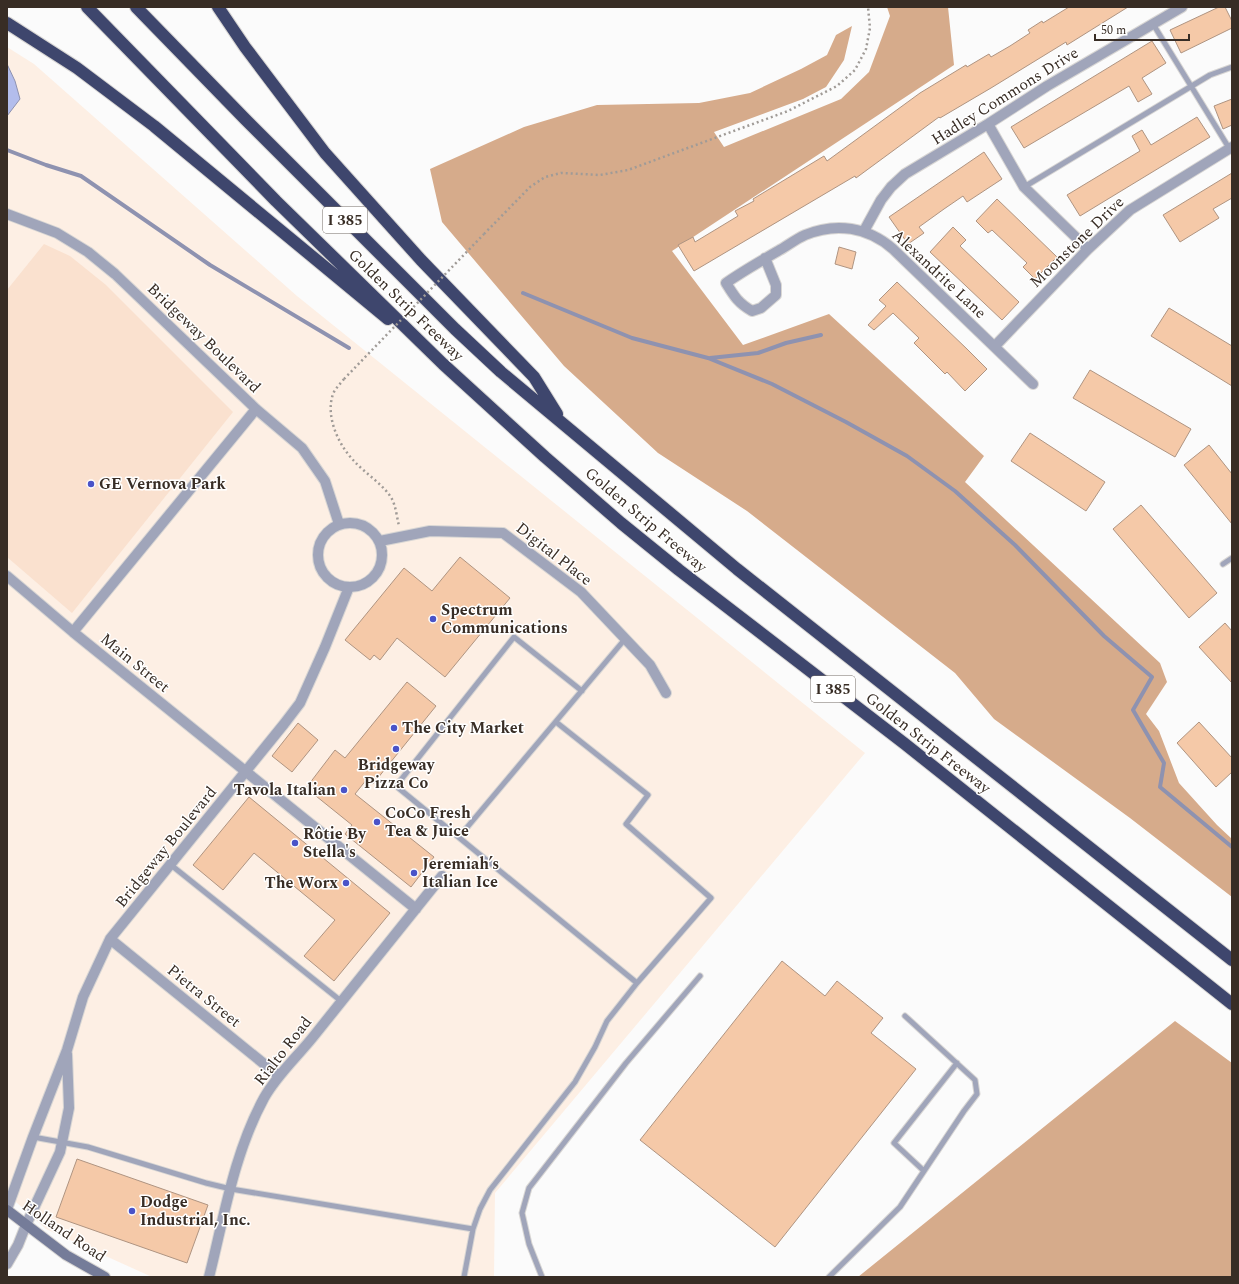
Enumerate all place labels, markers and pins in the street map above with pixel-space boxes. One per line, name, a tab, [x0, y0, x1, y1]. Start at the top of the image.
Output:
place label: GE Vernova Park	[99, 472, 226, 496]
marker: GE Vernova Park	[86, 479, 96, 489]
place label: Spectrum Communications	[441, 598, 568, 640]
marker: Spectrum Communications	[428, 614, 438, 624]
place label: The City Market	[402, 716, 524, 740]
marker: The City Market	[389, 723, 399, 733]
marker: Bridgeway Pizza Co	[391, 744, 401, 754]
place label: Bridgeway Pizza Co	[358, 753, 436, 795]
place label: Tavola Italian	[234, 778, 336, 802]
marker: Tavola Italian	[339, 785, 349, 795]
place label: CoCo Fresh Tea & Juice	[385, 801, 471, 843]
marker: CoCo Fresh Tea & Juice	[372, 817, 382, 827]
place label: Rôtie By Stella's	[303, 822, 367, 864]
marker: Rôtie By Stella's	[290, 838, 300, 848]
place label: Jeremiah’s Italian Ice	[422, 852, 499, 894]
marker: Jeremiah’s Italian Ice	[409, 868, 419, 878]
place label: The Worx	[265, 871, 338, 895]
marker: The Worx	[341, 878, 351, 888]
place label: Dodge Industrial, Inc.	[140, 1190, 251, 1232]
marker: Dodge Industrial, Inc.	[127, 1206, 137, 1216]

